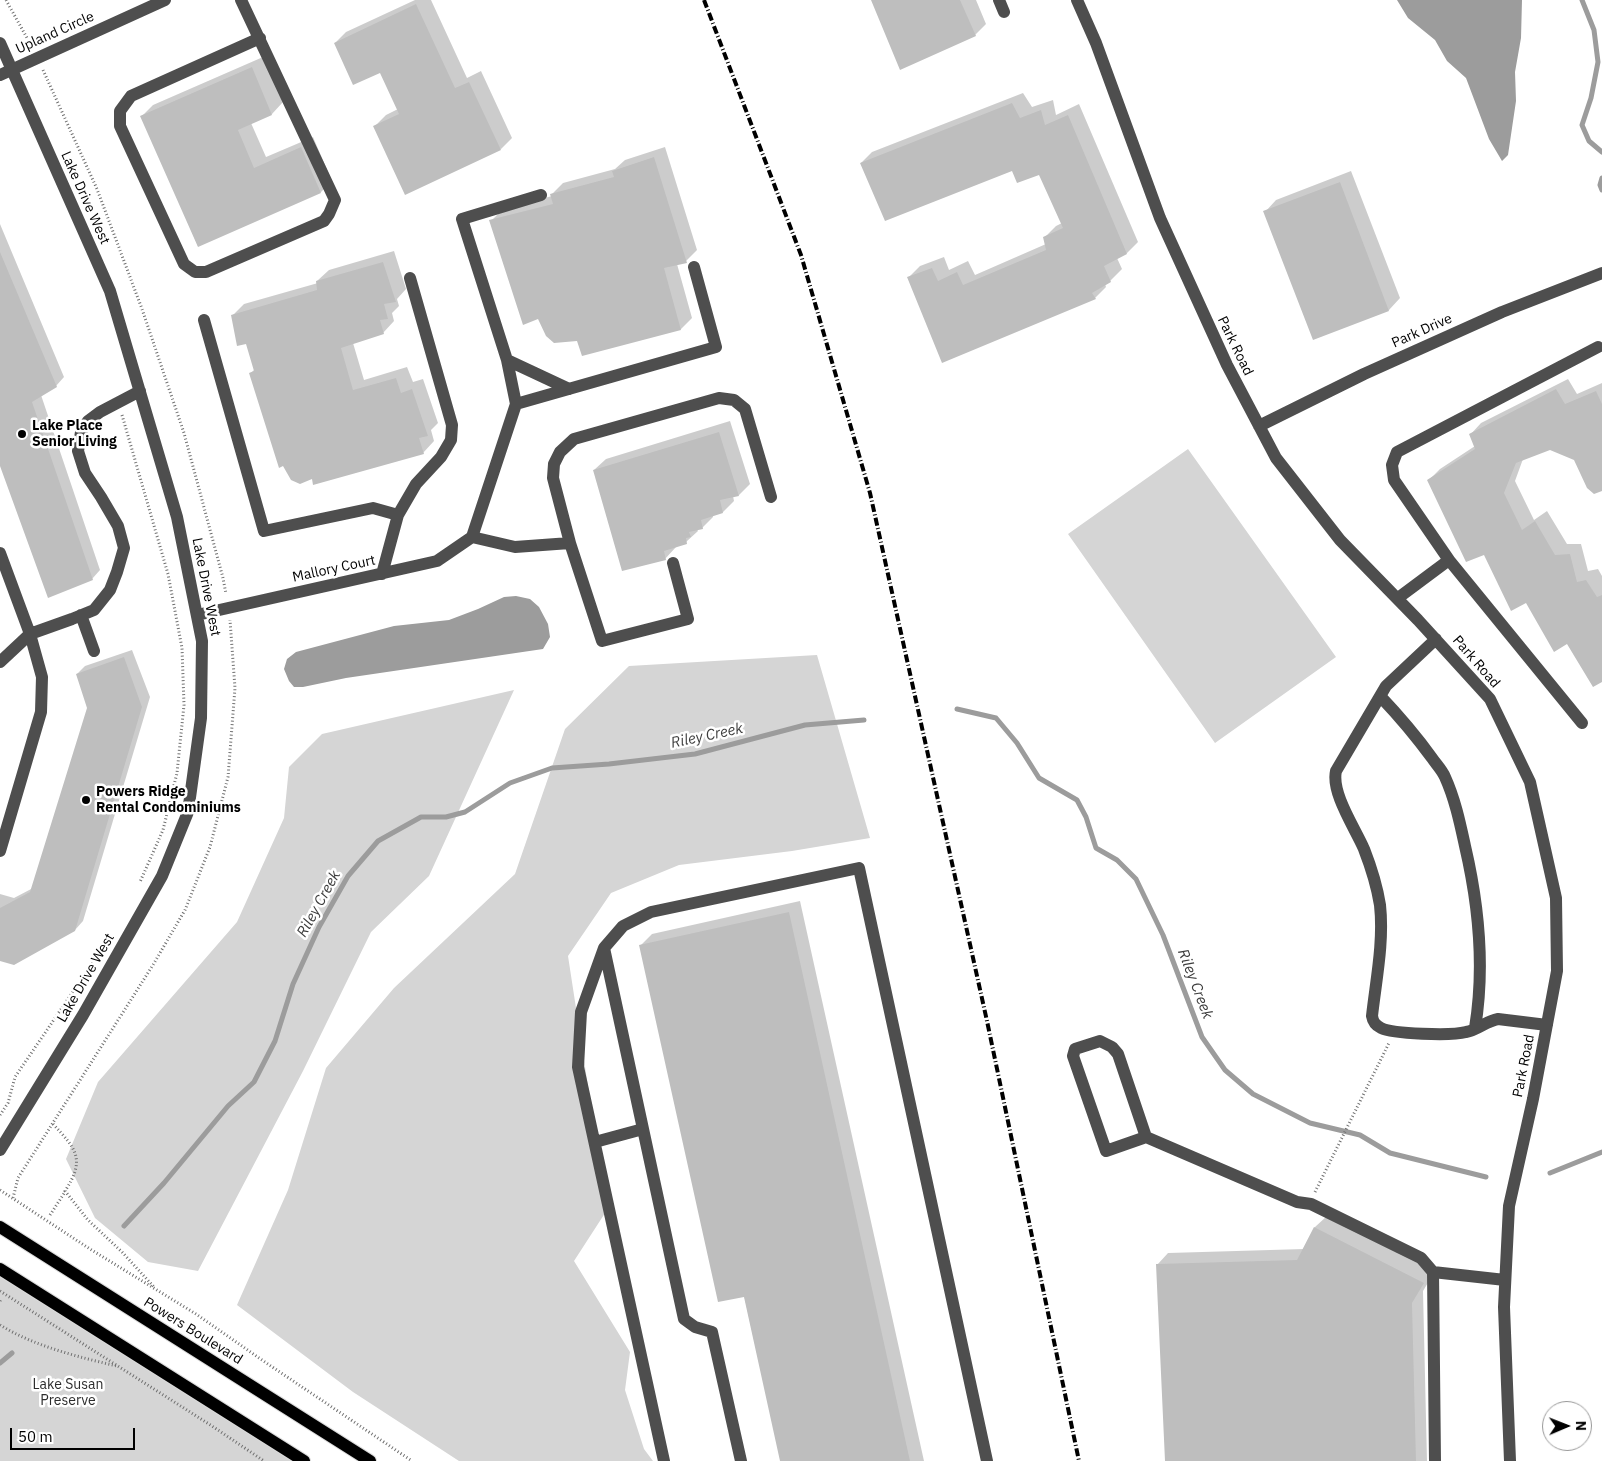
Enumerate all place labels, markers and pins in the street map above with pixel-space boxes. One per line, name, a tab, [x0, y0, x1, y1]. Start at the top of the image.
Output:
place label: Lake Place Senior Living	[32, 418, 117, 451]
marker: Lake Place Senior Living	[16, 428, 28, 440]
place label: Powers Ridge Rental Condominiums	[96, 784, 241, 816]
marker: Powers Ridge Rental Condominiums	[80, 794, 92, 806]

